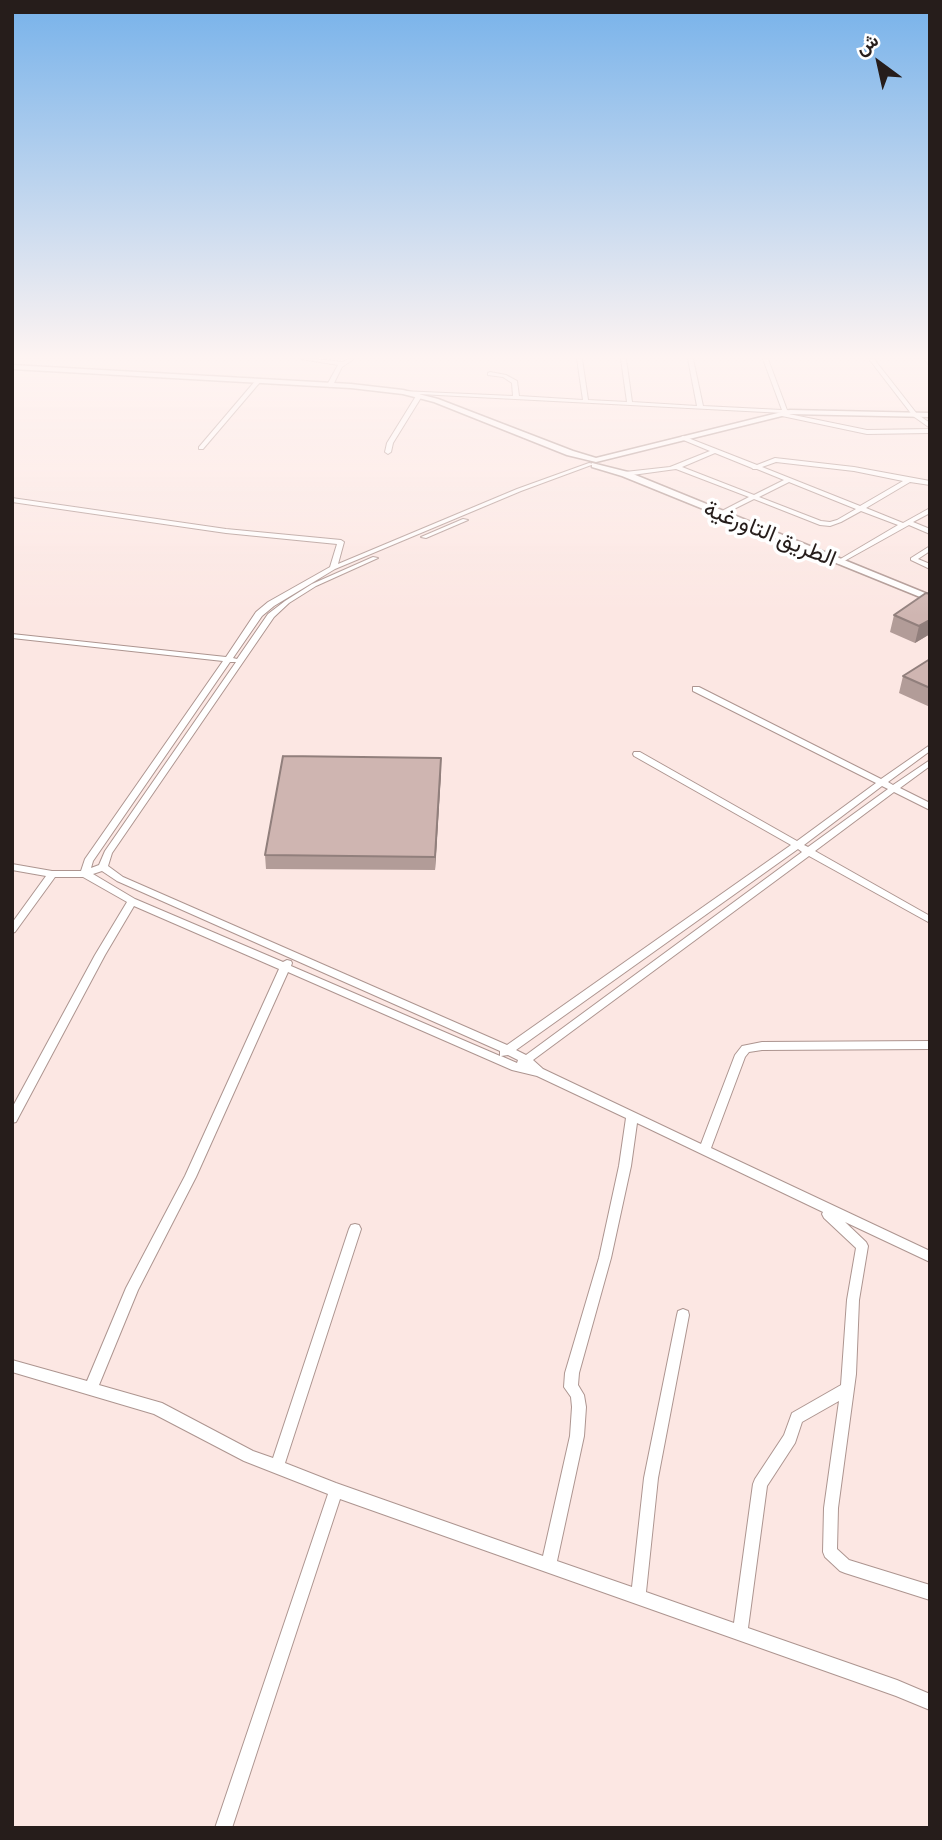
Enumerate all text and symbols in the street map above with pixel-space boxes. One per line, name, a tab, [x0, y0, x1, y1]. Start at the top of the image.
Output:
north arrow	[844, 28, 914, 98]
text: ش	[853, 31, 882, 59]
street label: الطريق التاورغية	[700, 495, 840, 573]

